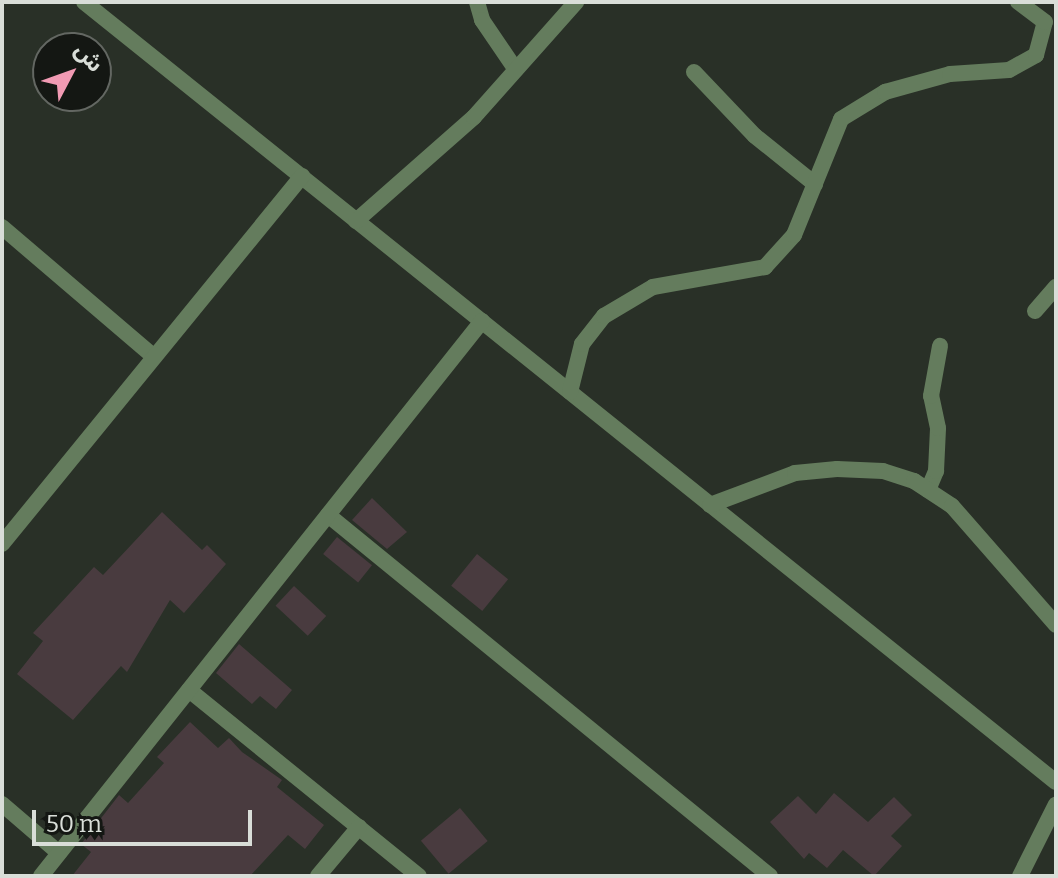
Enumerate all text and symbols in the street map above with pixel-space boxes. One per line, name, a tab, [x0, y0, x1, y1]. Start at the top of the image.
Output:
north arrow	[32, 32, 112, 112]
text: ش	[69, 37, 109, 77]
scale bar	[36, 794, 256, 844]
text: 50 m	[46, 810, 102, 838]

